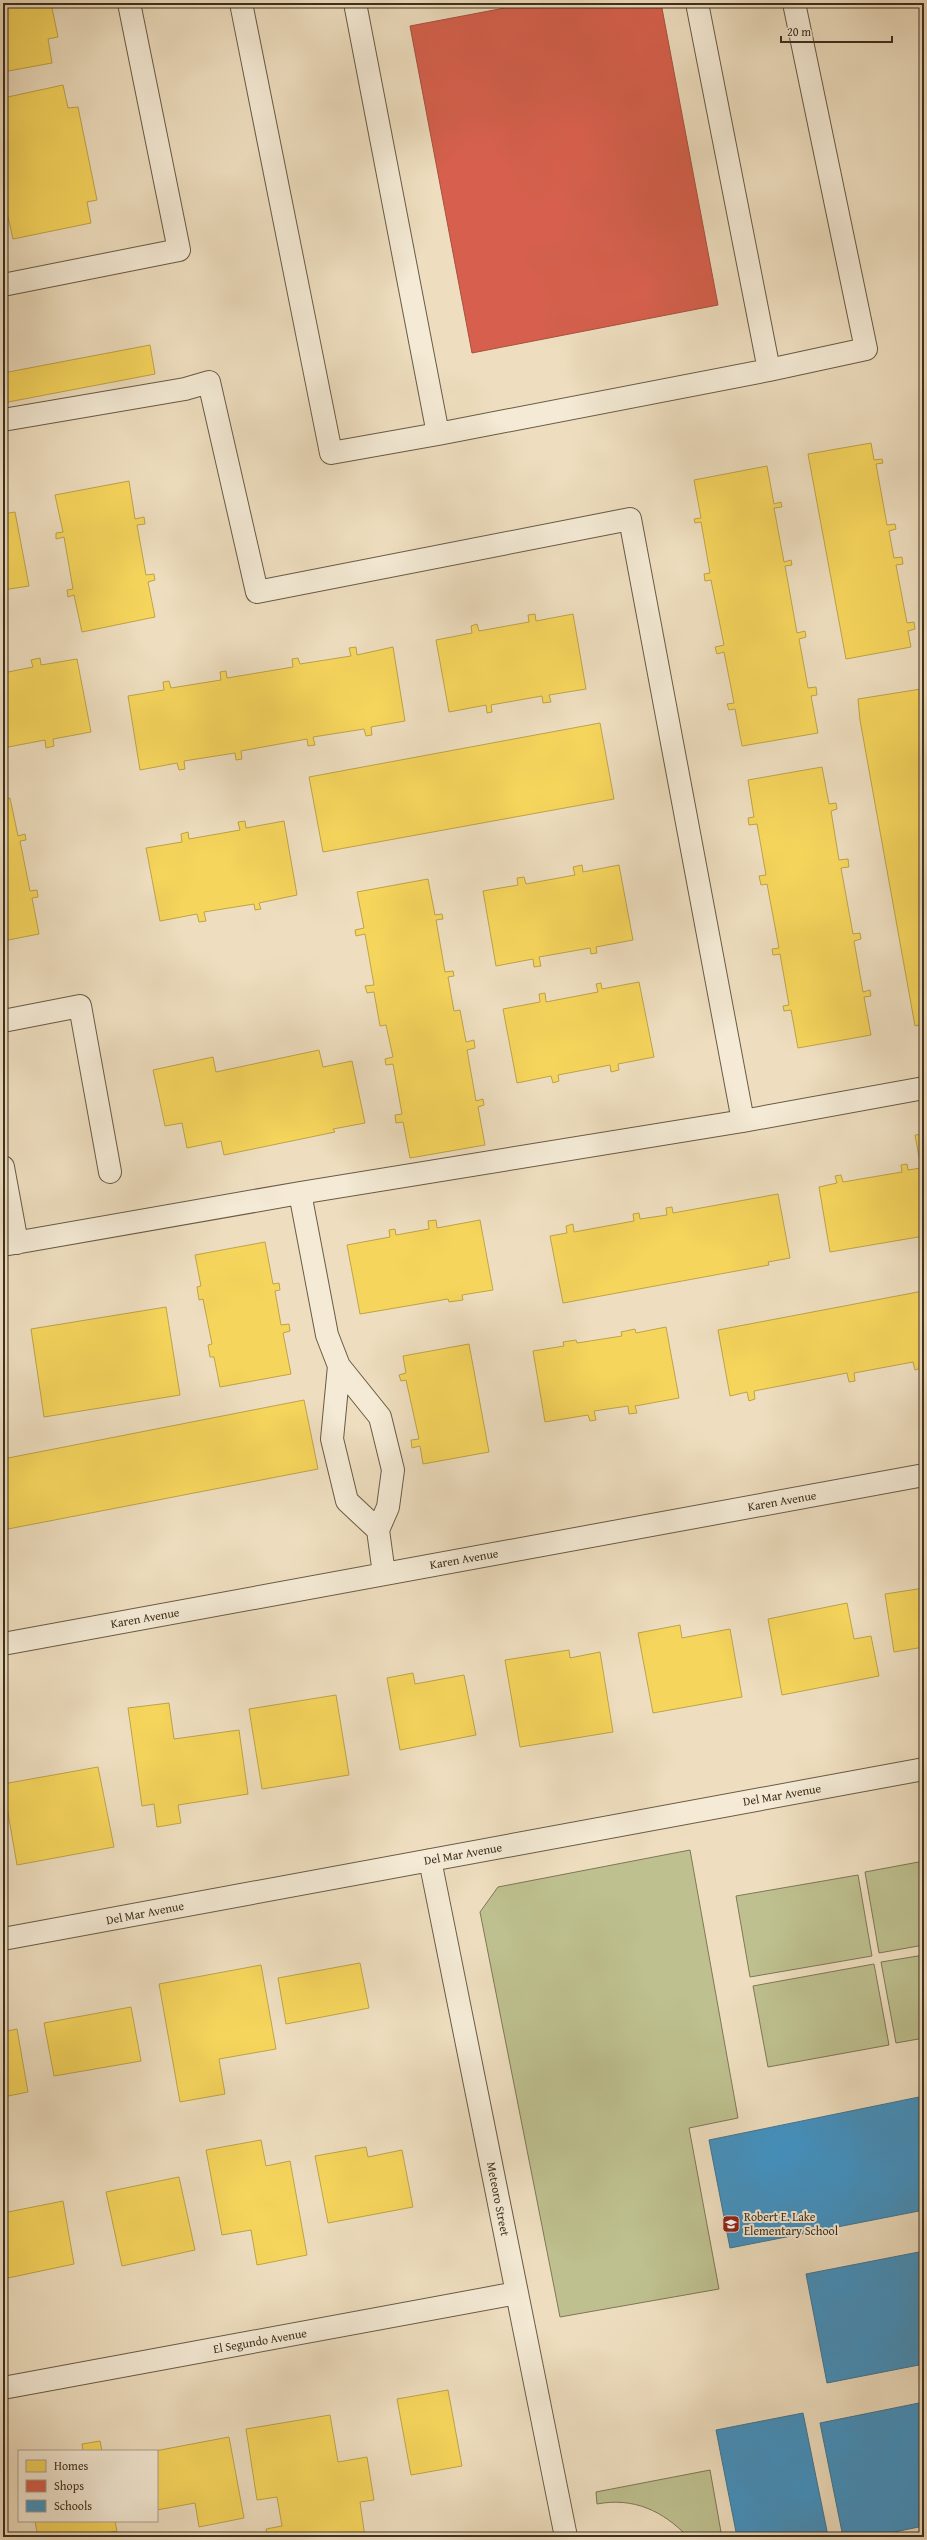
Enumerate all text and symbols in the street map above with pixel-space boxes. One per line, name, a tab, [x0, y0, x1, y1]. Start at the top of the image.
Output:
scale bar	[781, 18, 892, 44]
text: 20 m	[787, 23, 811, 40]
street label: Karen Avenue	[746, 1486, 818, 1515]
street label: Karen Avenue	[428, 1544, 500, 1573]
street label: Karen Avenue	[109, 1603, 181, 1632]
street label: Del Mar Avenue	[742, 1779, 823, 1810]
street label: Del Mar Avenue	[423, 1838, 504, 1869]
street label: Del Mar Avenue	[105, 1897, 186, 1928]
street label: Meteoro Street	[483, 2160, 514, 2238]
place label: Robert E. Lake Elementary School	[744, 2208, 839, 2239]
school or university icon: Robert E. Lake Elementary School	[721, 2214, 741, 2234]
street label: El Segundo Avenue	[212, 2324, 308, 2357]
legend	[18, 2450, 158, 2522]
text: Homes	[54, 2457, 89, 2474]
text: Shops	[54, 2477, 84, 2494]
text: Schools	[54, 2497, 92, 2514]

